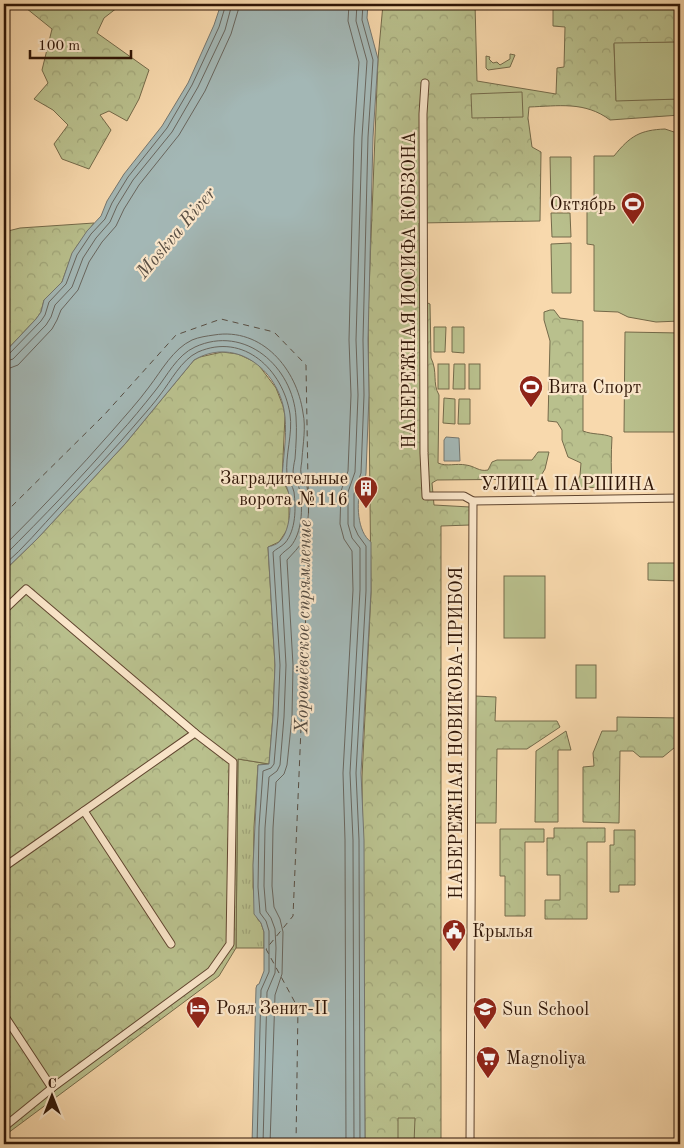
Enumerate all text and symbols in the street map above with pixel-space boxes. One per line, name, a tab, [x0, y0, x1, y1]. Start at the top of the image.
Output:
scale bar	[30, 28, 131, 60]
text: 100 m	[38, 39, 80, 54]
street label: НАБЕРЕЖНАЯ ИОСИФА КОБЗОНА	[401, 131, 419, 449]
water label: Moskva River	[133, 184, 221, 284]
sports icon: Октябрь	[620, 191, 646, 225]
place label: Октябрь	[550, 196, 616, 214]
sports icon: Вита Спорт	[518, 374, 544, 408]
place label: Вита Спорт	[548, 379, 641, 397]
place label: Заградительные ворота №116	[220, 470, 348, 509]
building icon: Заградительные ворота №116	[353, 475, 379, 509]
street label: УЛИЦА ПАРШИНА	[480, 476, 656, 494]
water label: Хорошёвское спрямление	[293, 519, 316, 735]
street label: НАБЕРЕЖНАЯ НОВИКОВА-ПРИБОЯ	[448, 567, 466, 899]
public building icon: Крылья	[441, 918, 467, 952]
place label: Крылья	[472, 923, 533, 941]
hotel icon: Роял Зенит-II	[185, 995, 211, 1029]
school or university icon: Sun School	[472, 996, 498, 1030]
place label: Роял Зенит-II	[216, 1000, 328, 1018]
place label: Sun School	[502, 1001, 589, 1019]
supermarket icon: Magnoliya	[475, 1045, 501, 1079]
place label: Magnoliya	[506, 1050, 586, 1068]
north arrow	[28, 1070, 78, 1120]
text: С	[47, 1077, 57, 1091]

